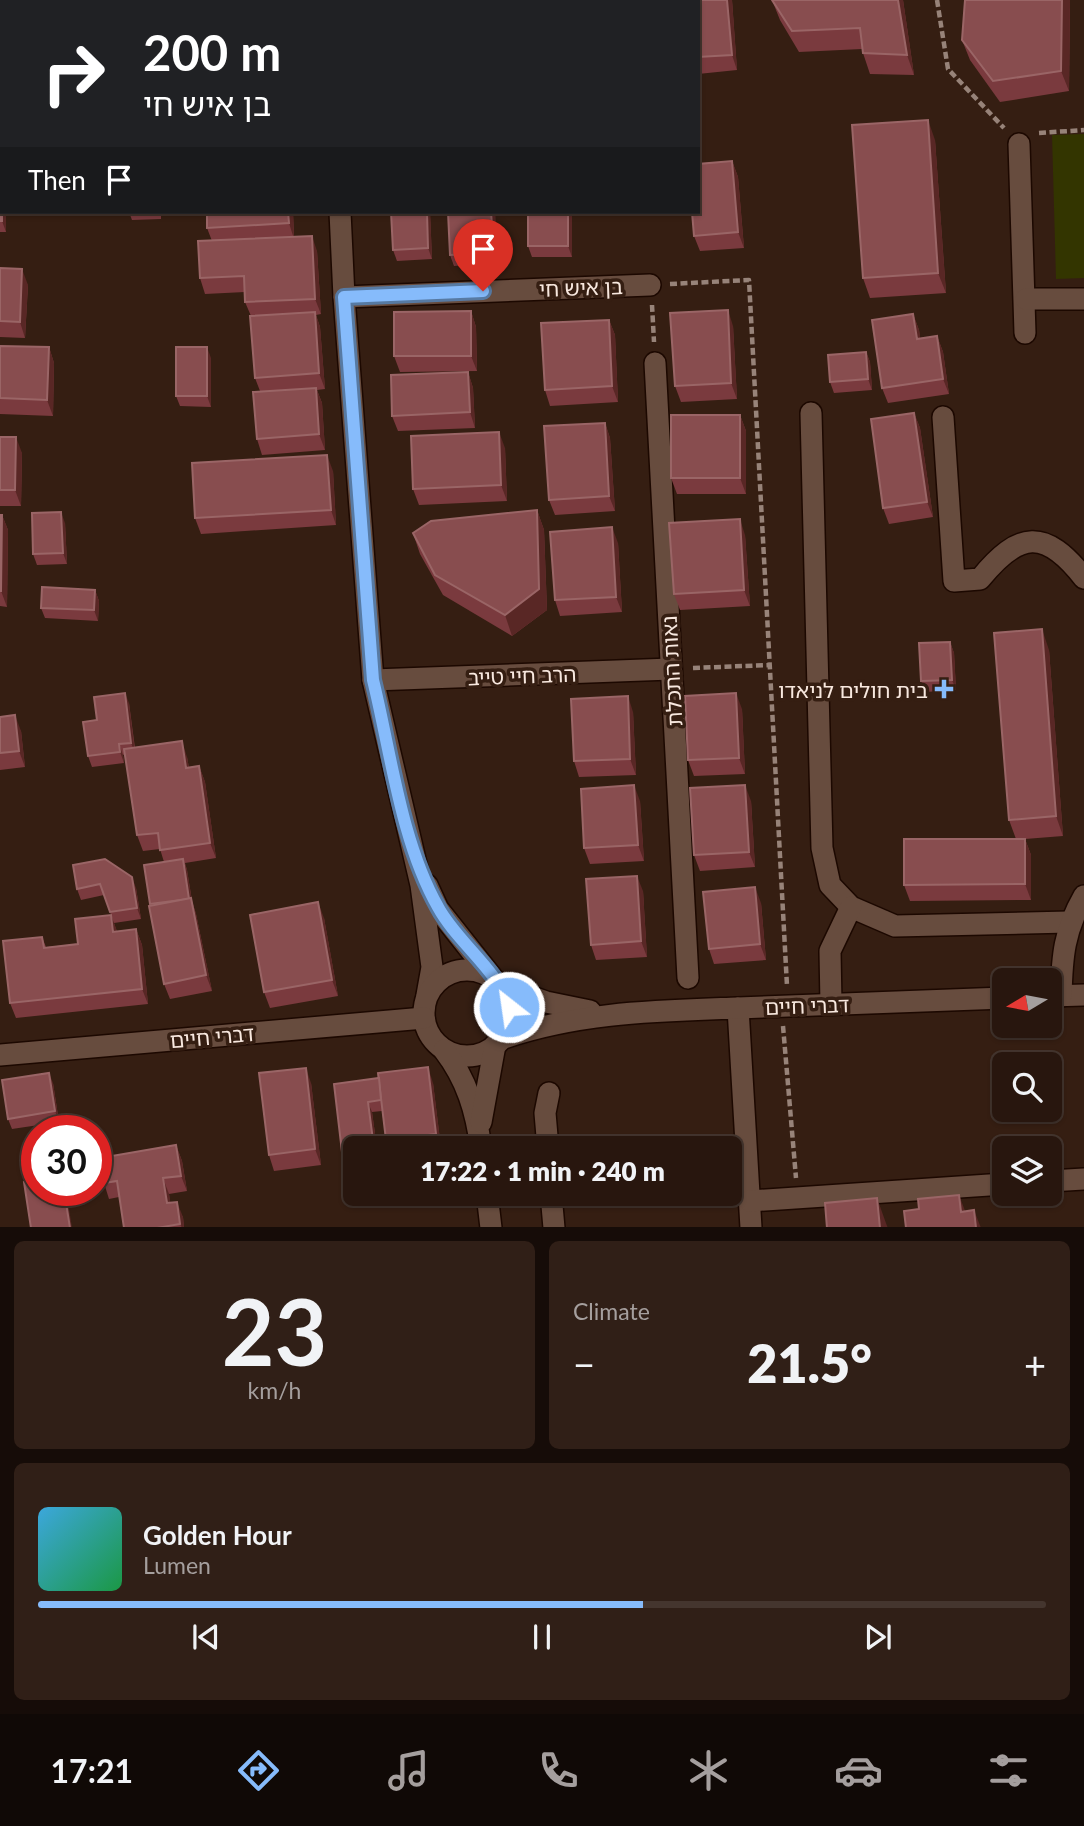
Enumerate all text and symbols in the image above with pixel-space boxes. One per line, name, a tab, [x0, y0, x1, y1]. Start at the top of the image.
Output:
text: 200 m	[143, 23, 281, 81]
icon: right	[28, 28, 119, 119]
text: בן איש חי	[143, 84, 271, 123]
icon: arrive	[100, 161, 138, 199]
text: Then	[28, 164, 86, 196]
pin	[453, 219, 513, 291]
icon: arrive	[464, 230, 502, 268]
street label: בן איש חי	[539, 273, 623, 301]
street label: נאות התכלת	[656, 615, 686, 727]
street label: הרב חיי טייב	[467, 661, 577, 689]
place label: בית חולים לניאדו	[778, 677, 928, 702]
marker: בית חולים לניאדו	[934, 679, 954, 699]
north arrow	[992, 968, 1062, 1038]
map controls	[992, 968, 1062, 1206]
position arrow	[472, 970, 546, 1044]
street label: דברי חיים	[764, 991, 850, 1019]
street label: דברי חיים	[169, 1020, 255, 1052]
button: search	[992, 1052, 1062, 1122]
speed limit sign: 30	[21, 1115, 112, 1206]
button: layers	[992, 1136, 1062, 1206]
text: 17:22 · 1 min · 240 m	[420, 1155, 665, 1187]
text: 23	[222, 1276, 327, 1385]
text: Climate	[573, 1297, 650, 1325]
text: 21.5°	[747, 1332, 872, 1394]
text: −	[573, 1341, 595, 1387]
text: +	[1024, 1341, 1046, 1387]
text: km/h	[248, 1376, 301, 1404]
text: Golden Hour	[143, 1519, 292, 1551]
text: Lumen	[143, 1551, 211, 1579]
icon: previous	[187, 1618, 225, 1656]
icon: pause	[523, 1618, 561, 1656]
icon: next	[859, 1618, 897, 1656]
icon: directions	[234, 1746, 283, 1795]
icon: music	[384, 1746, 433, 1795]
icon: phone	[534, 1746, 583, 1795]
icon: climate	[684, 1746, 733, 1795]
icon: car	[834, 1746, 883, 1795]
icon: filters	[984, 1746, 1033, 1795]
text: 17:21	[51, 1751, 133, 1790]

